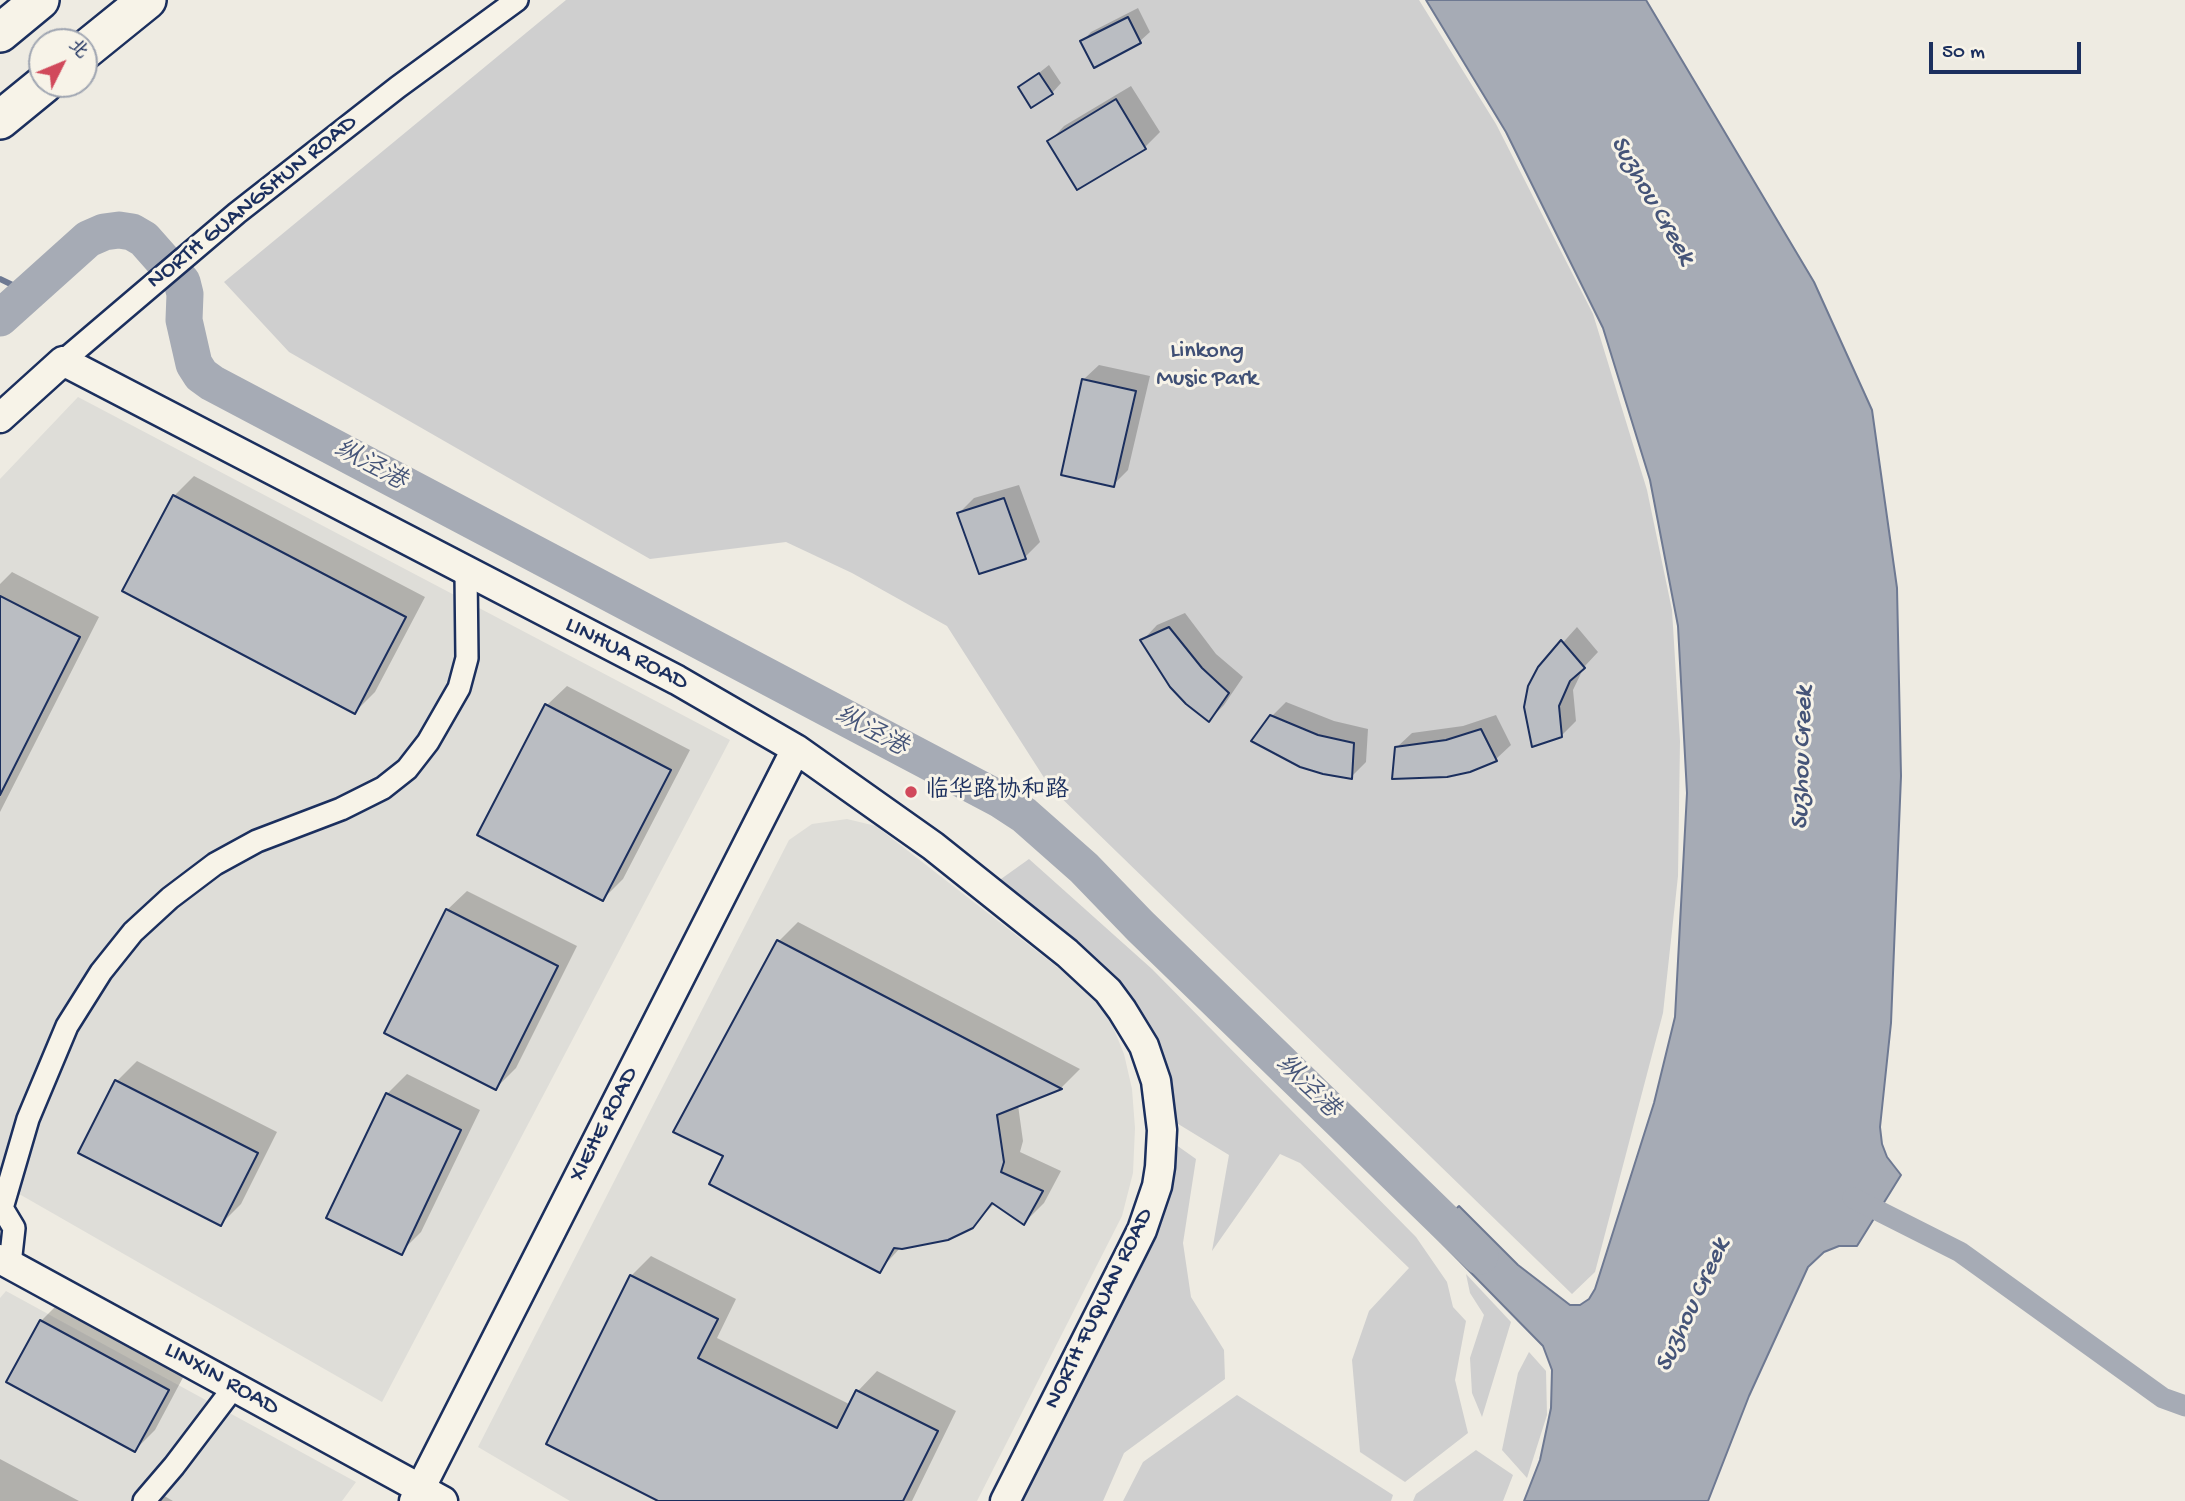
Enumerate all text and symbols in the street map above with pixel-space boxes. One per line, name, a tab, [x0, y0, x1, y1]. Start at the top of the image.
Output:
north arrow	[28, 28, 98, 98]
scale bar	[1933, 28, 2085, 72]
text: 北	[62, 35, 92, 64]
text: 50 m	[1942, 41, 1985, 66]
street label: NORTH GUANGSHUN ROAD	[142, 109, 364, 297]
water label: Suzhou Creek	[1602, 131, 1700, 271]
park label: Linkong Music Park	[1156, 338, 1258, 394]
water label: 纵泾港	[327, 435, 411, 499]
street label: LINHUA ROAD	[560, 612, 692, 698]
water label: Suzhou Creek	[1786, 686, 1822, 830]
water label: 纵泾港	[828, 701, 912, 765]
place label: 临华路协和路	[925, 778, 1069, 806]
marker: 临华路协和路	[903, 784, 919, 800]
water label: 纵泾港	[1267, 1050, 1345, 1126]
street label: XIEHE ROAD	[564, 1063, 646, 1187]
street label: NORTH FUQUAN ROAD	[1039, 1204, 1161, 1414]
water label: Suzhou Creek	[1650, 1234, 1738, 1378]
street label: LINXIN ROAD	[159, 1337, 283, 1423]

